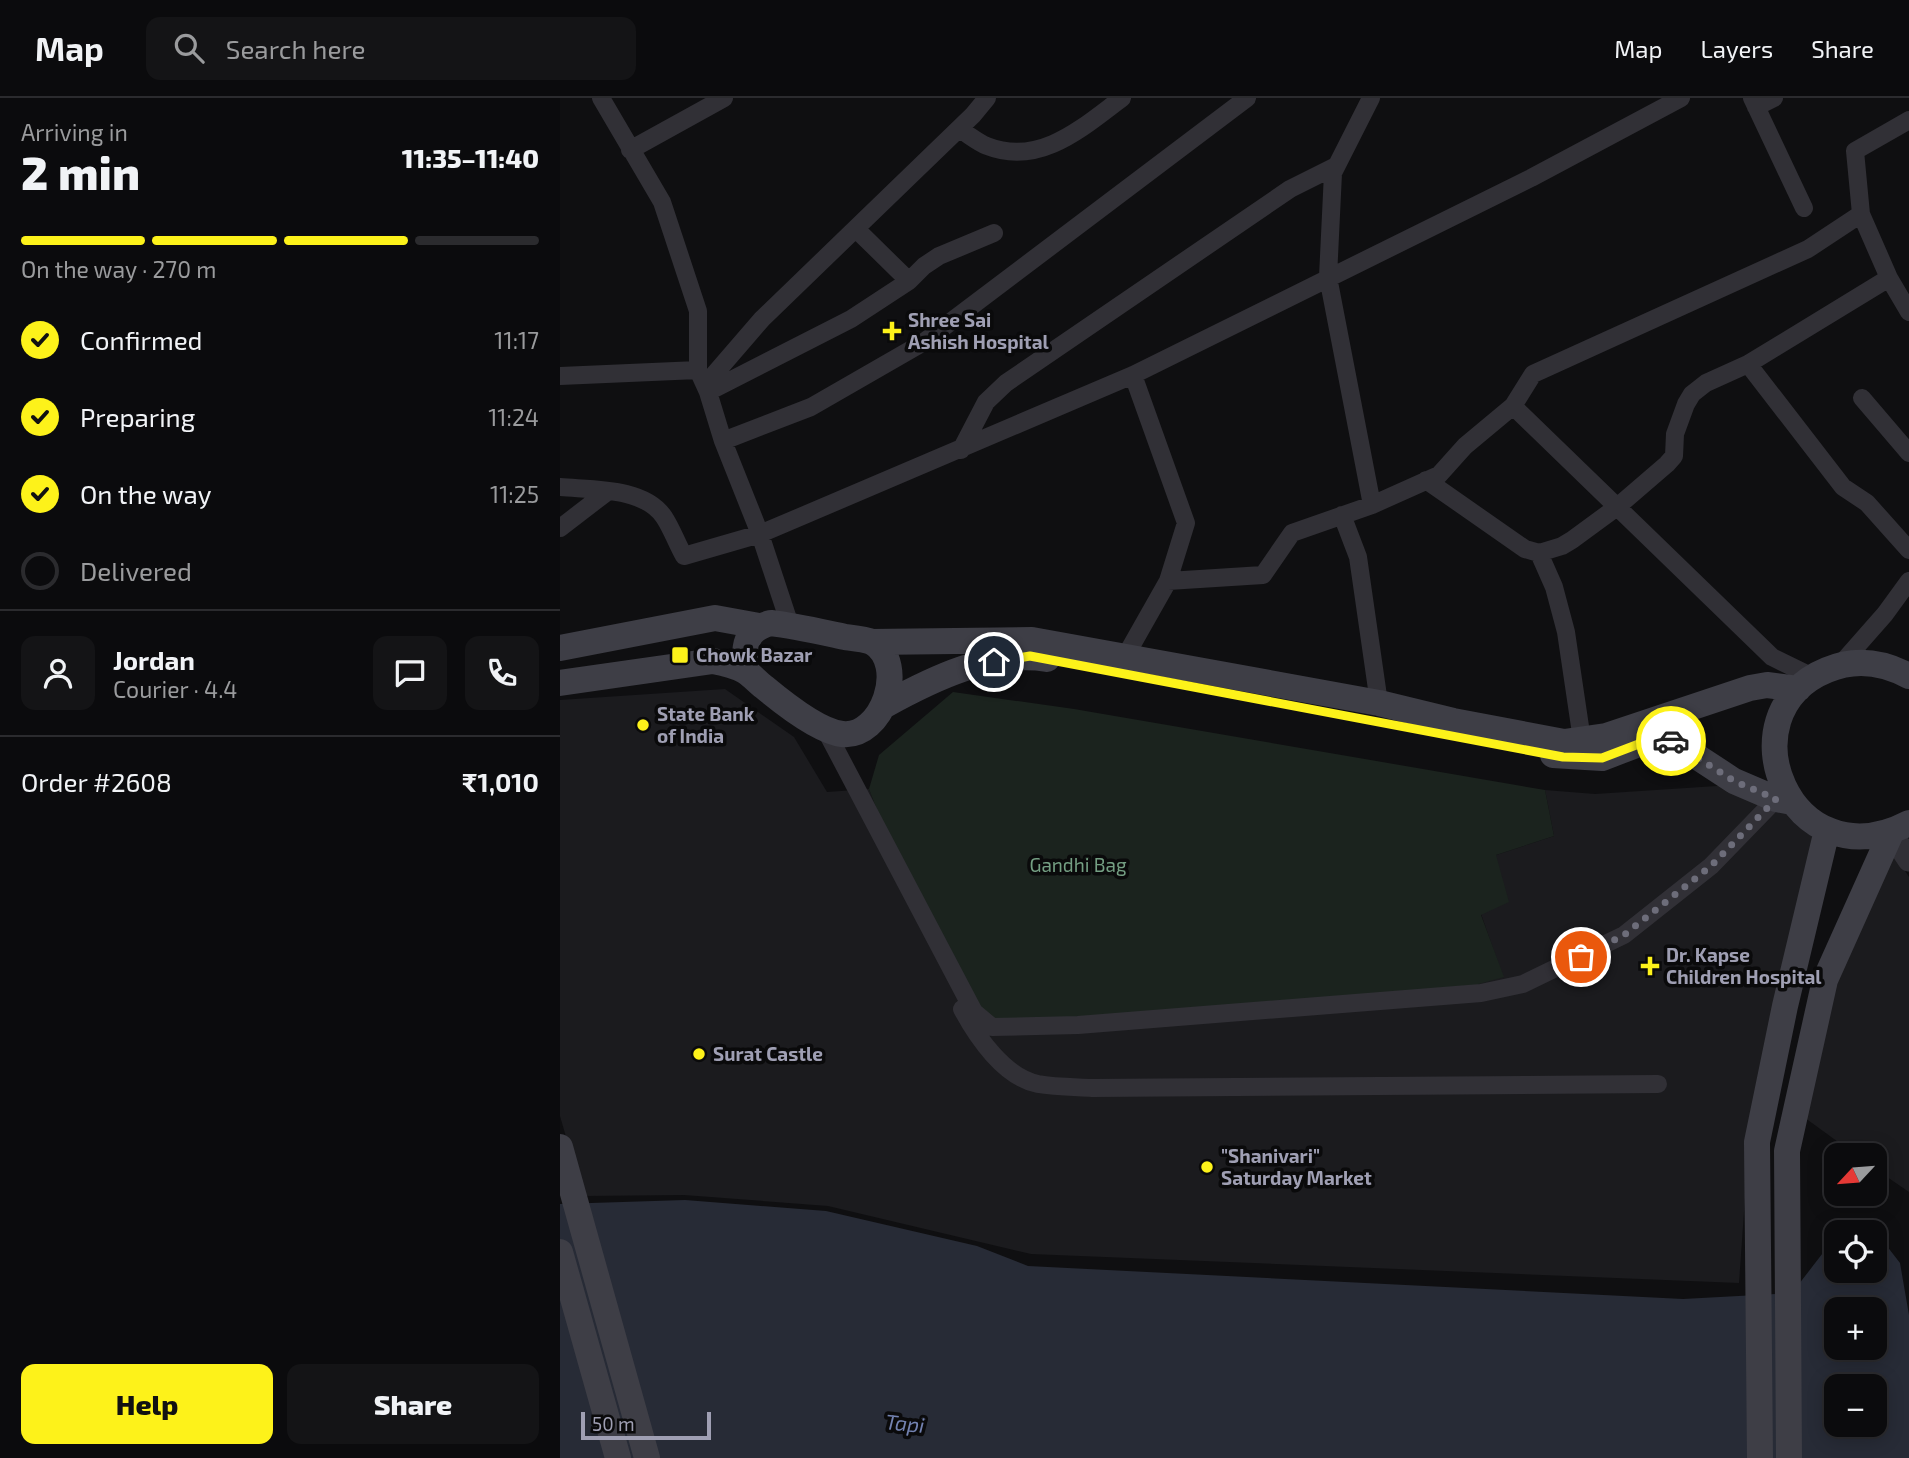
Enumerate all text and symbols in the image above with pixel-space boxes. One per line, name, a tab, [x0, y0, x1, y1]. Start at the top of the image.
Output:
search box	[146, 17, 636, 80]
text: Map	[35, 28, 104, 68]
icon: search	[170, 29, 208, 67]
text: Search here	[226, 33, 365, 64]
text: Map	[1614, 34, 1662, 63]
text: Layers	[1700, 34, 1773, 63]
text: Share	[1811, 34, 1874, 63]
text: Arriving in	[21, 118, 128, 146]
text: 11:35–11:40	[402, 142, 539, 173]
text: 2 min	[21, 144, 140, 199]
text: On the way · 270 m	[21, 255, 216, 283]
place label: Shree Sai Ashish Hospital	[908, 308, 1049, 353]
icon: check	[21, 321, 59, 359]
marker: Shree Sai Ashish Hospital	[882, 321, 902, 341]
text: Confirmed	[80, 324, 203, 355]
text: 11:17	[494, 326, 539, 354]
icon: check	[21, 398, 59, 436]
text: Preparing	[80, 401, 195, 432]
text: 11:24	[488, 403, 539, 431]
icon: check	[21, 475, 59, 513]
text: On the way	[80, 478, 211, 509]
text: 11:25	[490, 480, 539, 508]
text: Delivered	[80, 555, 192, 586]
pin	[964, 632, 1024, 692]
button: person	[21, 636, 95, 710]
button: chat	[373, 636, 447, 710]
button: phone	[465, 636, 539, 710]
place label: Chowk Bazar	[696, 643, 812, 666]
icon: home	[975, 643, 1013, 681]
text: Jordan	[113, 644, 195, 675]
marker: Chowk Bazar	[670, 645, 690, 665]
text: Courier · 4.4	[113, 675, 237, 703]
place label: State Bank of India	[657, 702, 755, 747]
courier	[1636, 706, 1706, 776]
marker: State Bank of India	[635, 717, 651, 733]
icon: car	[1652, 722, 1690, 760]
text: Order #2608	[21, 766, 172, 797]
text: ₹1,010	[462, 766, 539, 797]
park label: Gandhi Bag	[1029, 853, 1127, 876]
pin	[1551, 927, 1611, 987]
icon: bag	[1562, 938, 1600, 976]
place label: Dr. Kapse Children Hospital	[1666, 943, 1822, 988]
marker: Dr. Kapse Children Hospital	[1640, 956, 1660, 976]
place label: Surat Castle	[713, 1042, 823, 1065]
marker: Surat Castle	[691, 1046, 707, 1062]
north arrow	[1824, 1143, 1886, 1206]
map controls	[1824, 1143, 1887, 1437]
place label: "Shanivari" Saturday Market	[1221, 1144, 1372, 1190]
marker: "Shanivari" Saturday Market	[1199, 1159, 1215, 1175]
button: locate	[1824, 1220, 1887, 1283]
button: +	[1824, 1297, 1887, 1360]
button: Help	[21, 1364, 273, 1444]
button: Share	[287, 1364, 539, 1444]
button: −	[1824, 1374, 1887, 1437]
water label: Tapi	[884, 1408, 926, 1437]
scale bar	[581, 1409, 710, 1441]
text: 50 m	[592, 1412, 635, 1435]

